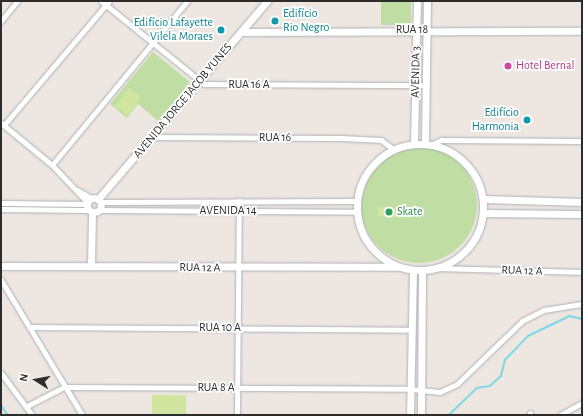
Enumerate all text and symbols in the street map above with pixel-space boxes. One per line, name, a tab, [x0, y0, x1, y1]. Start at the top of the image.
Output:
place label: Edifício Rio Negro	[283, 7, 329, 35]
place label: Edifício Lafayette Vilela Moraes	[134, 16, 213, 44]
marker: Edifício Rio Negro	[270, 16, 280, 26]
street label: RUA 18	[396, 23, 428, 37]
marker: Edifício Lafayette Vilela Moraes	[216, 25, 226, 35]
street label: AVENIDA JORGE JACOB YUNES	[131, 40, 235, 162]
street label: AVENIDA 3	[408, 46, 424, 98]
place label: Hotel Bernal	[516, 59, 574, 73]
marker: Hotel Bernal	[503, 61, 513, 71]
street label: RUA 16 A	[228, 78, 270, 92]
place label: Edifício Harmonia	[472, 106, 519, 134]
marker: Edifício Harmonia	[522, 115, 532, 125]
street label: RUA 16	[259, 131, 291, 145]
street label: AVENIDA 14	[199, 204, 257, 218]
place label: Skate	[397, 205, 423, 219]
marker: Skate	[384, 207, 394, 217]
street label: RUA 12 A	[179, 260, 221, 276]
street label: RUA 12 A	[501, 263, 543, 279]
street label: RUA 10 A	[199, 321, 241, 335]
north arrow	[16, 360, 56, 400]
text: N	[18, 373, 30, 382]
street label: RUA 8 A	[197, 381, 235, 395]

